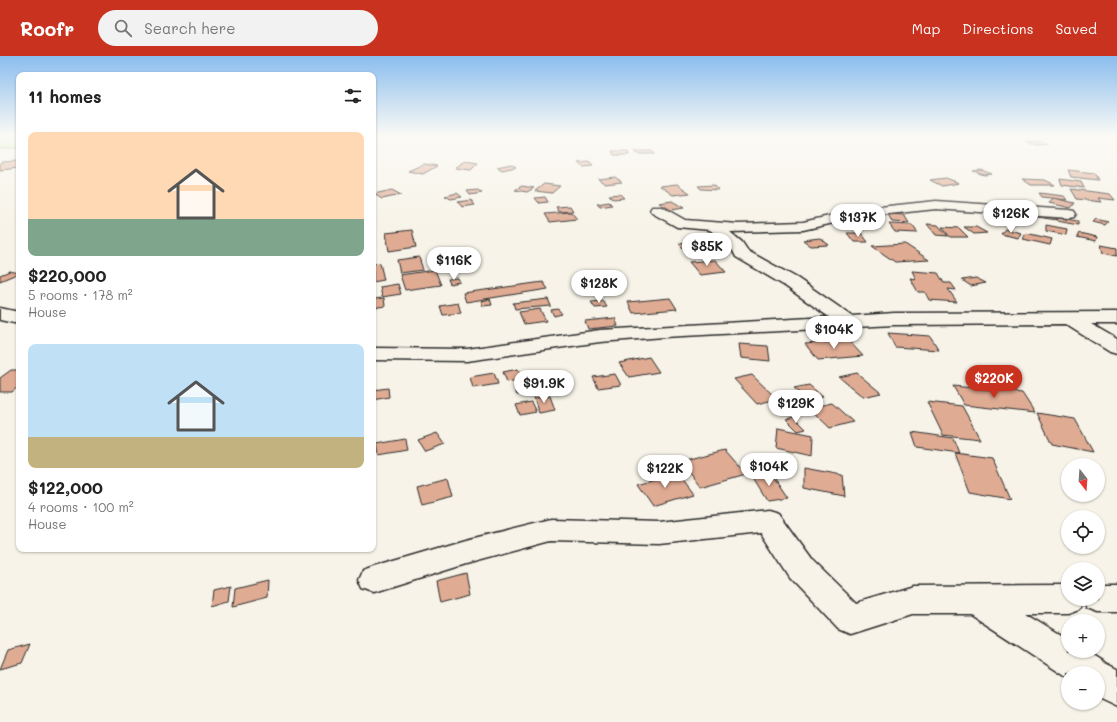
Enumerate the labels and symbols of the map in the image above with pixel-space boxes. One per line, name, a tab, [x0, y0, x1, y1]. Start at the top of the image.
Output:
pin: $126K	[983, 200, 1039, 234]
pin: $137K	[830, 204, 886, 238]
pin: $85K	[683, 233, 731, 267]
pin: $116K	[426, 247, 482, 281]
pin: $128K	[571, 270, 627, 304]
pin: $104K	[806, 316, 862, 350]
pin: $220K	[966, 365, 1022, 399]
pin: $91.9K	[511, 370, 577, 404]
pin: $129K	[768, 390, 824, 424]
pin: $104K	[741, 453, 797, 487]
pin: $122K	[637, 455, 693, 489]
north arrow	[1061, 458, 1105, 502]

